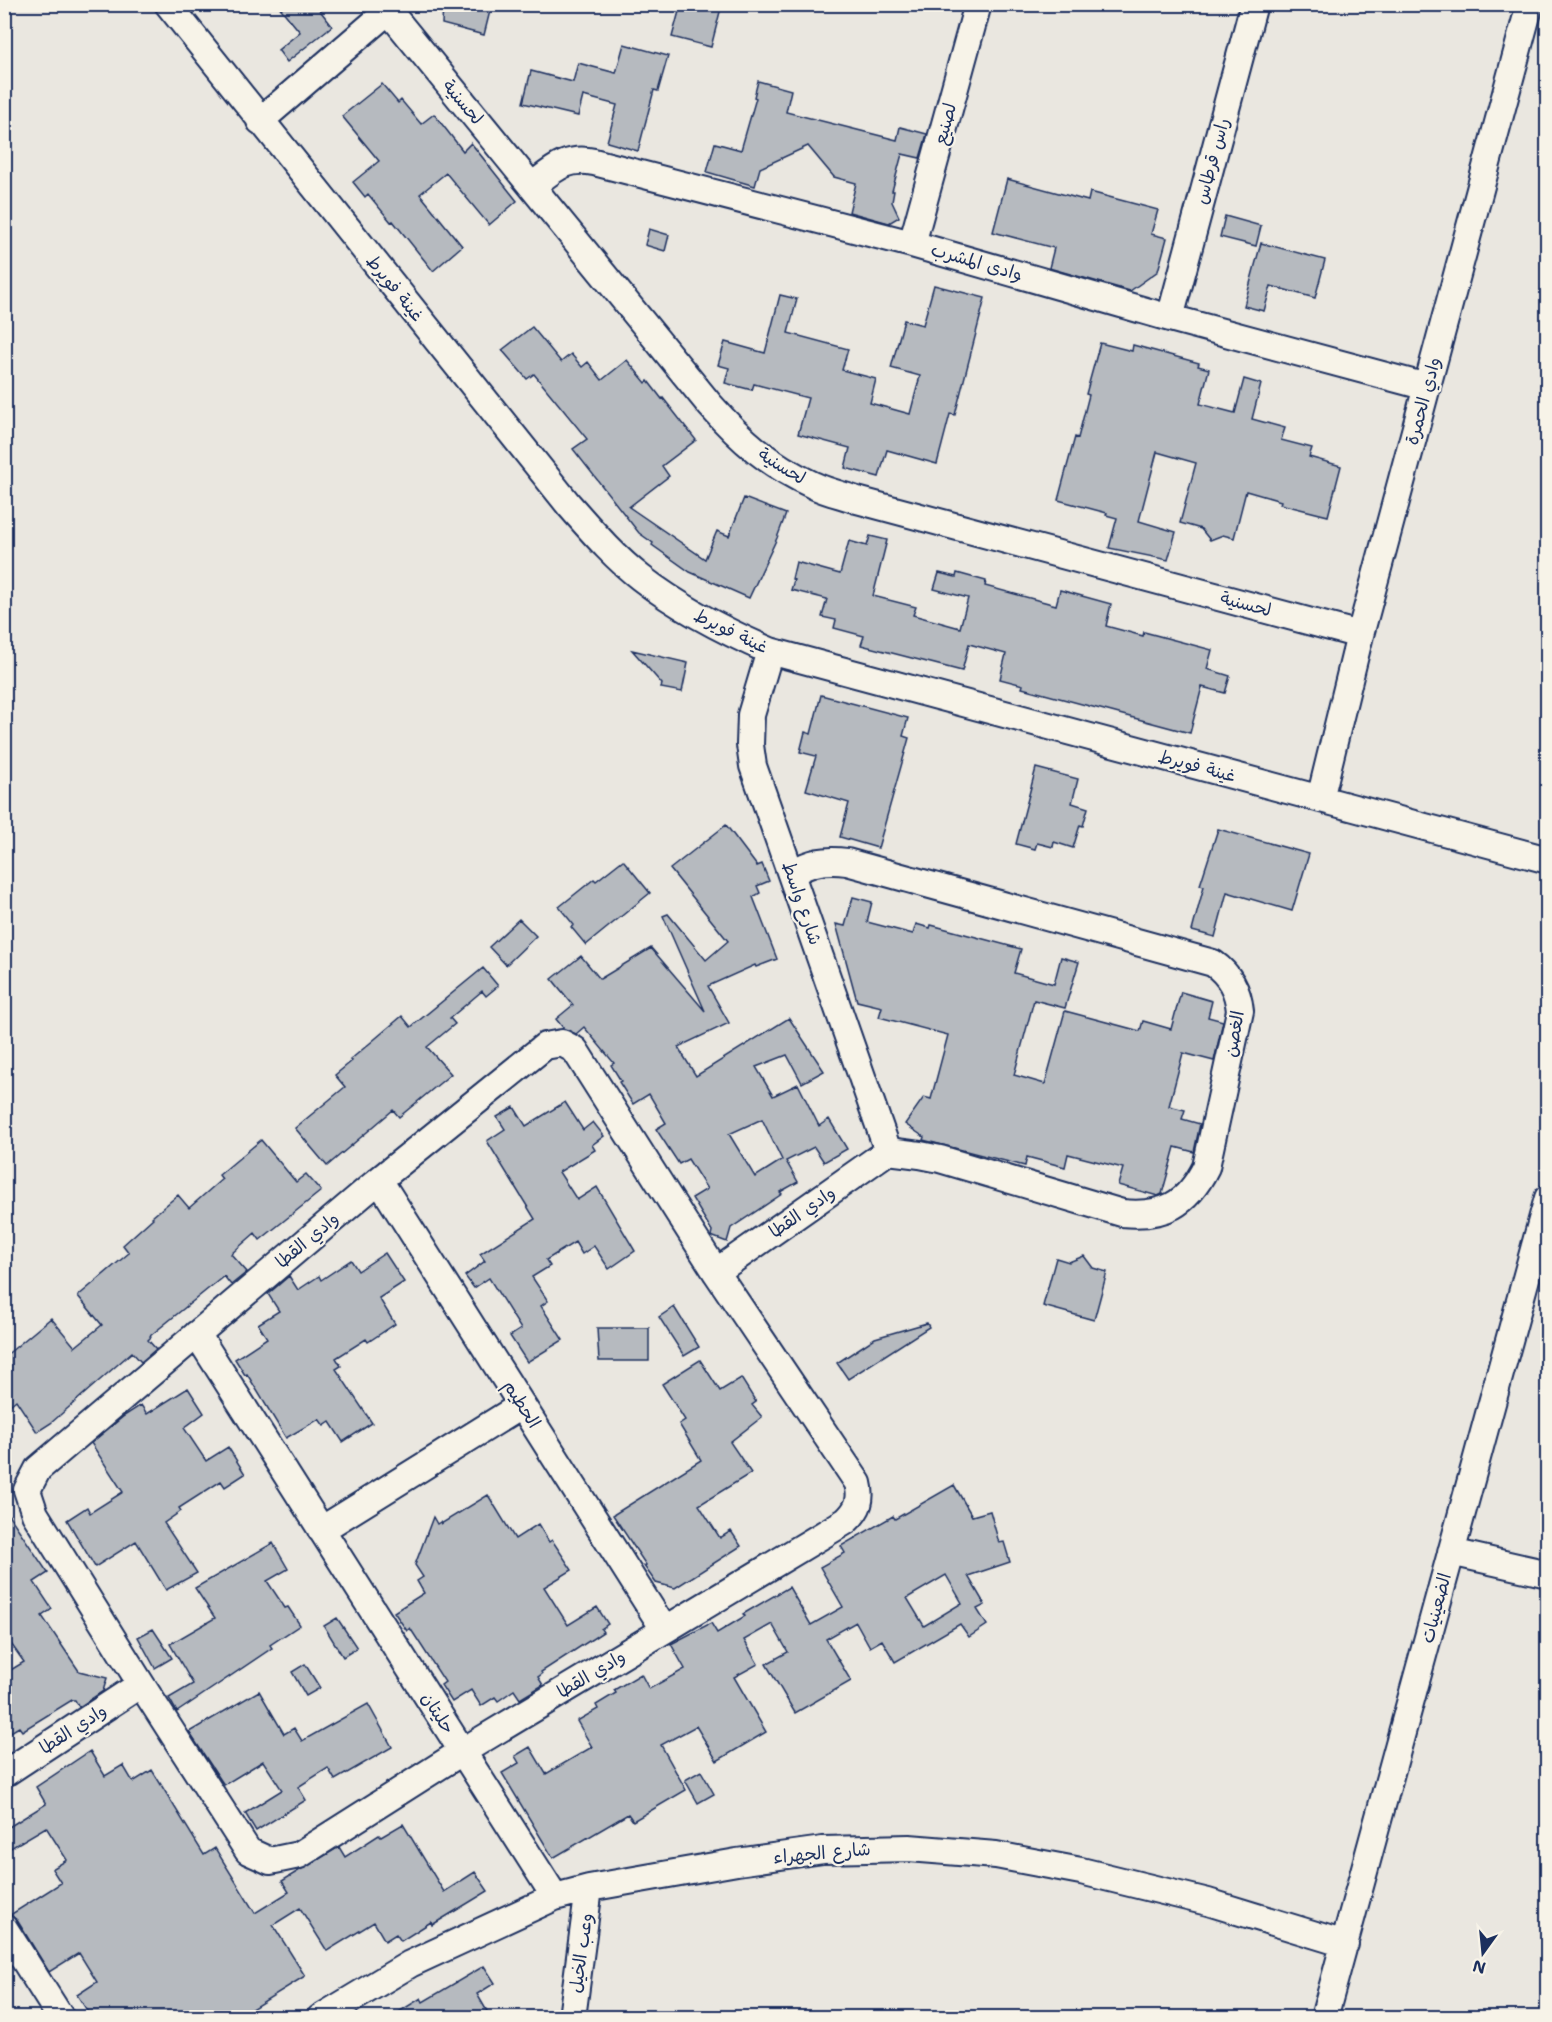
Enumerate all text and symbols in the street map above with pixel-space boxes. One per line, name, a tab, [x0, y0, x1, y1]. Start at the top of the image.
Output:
street label: لحسنية	[437, 74, 489, 130]
street label: لصنيع	[928, 100, 963, 148]
street label: راس قرطاس	[1189, 115, 1235, 207]
street label: وادى المشرب	[928, 237, 1026, 287]
street label: غينة فويرط	[361, 249, 429, 327]
street label: وادي الحمرة	[1400, 354, 1447, 448]
street label: لحسنية	[754, 442, 810, 490]
street label: لحسنية	[1218, 586, 1274, 622]
street label: غينة فويرط	[690, 603, 772, 659]
street label: غينة فويرط	[1155, 744, 1239, 788]
street label: شارع واسط	[776, 858, 828, 948]
street label: الغصن	[1218, 1009, 1250, 1059]
street label: وادي القطا	[764, 1180, 840, 1244]
street label: وادي القطا	[270, 1206, 344, 1274]
street label: الحطيم	[496, 1375, 546, 1434]
street label: الضعينيات	[1415, 1570, 1457, 1646]
street label: وادي القطا	[552, 1644, 630, 1705]
street label: حليتان	[416, 1687, 460, 1739]
street label: وادي القطا	[35, 1698, 112, 1761]
street label: شارع الجهراء	[772, 1837, 872, 1869]
street label: وعب الخيل	[564, 1911, 598, 1995]
north arrow	[1453, 1923, 1513, 1983]
text: N	[1470, 1955, 1488, 1979]

